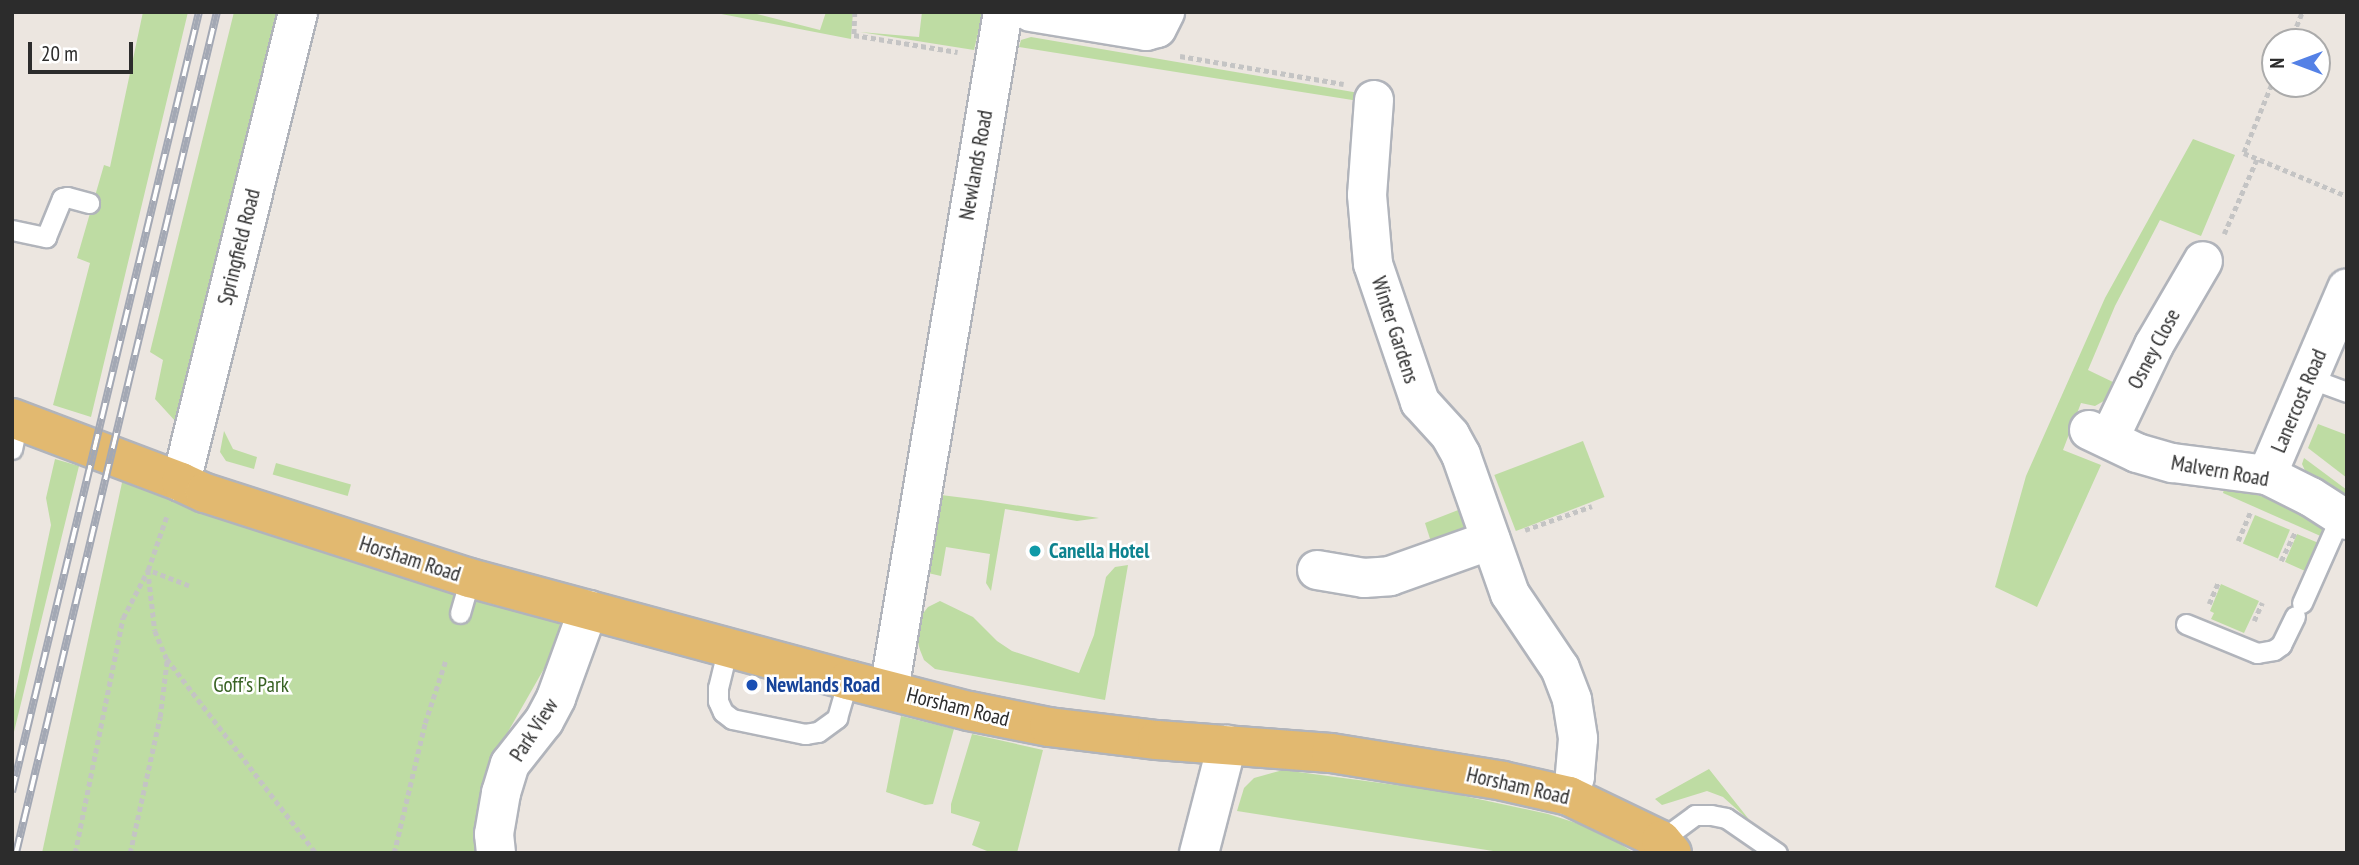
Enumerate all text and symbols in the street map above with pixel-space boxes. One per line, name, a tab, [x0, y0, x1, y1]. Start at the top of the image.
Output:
scale bar	[32, 28, 136, 72]
north arrow	[2261, 28, 2331, 98]
text: 20 m	[41, 40, 78, 67]
text: N	[2265, 58, 2289, 68]
street label: Newlands Road	[954, 108, 998, 222]
street label: Springfield Road	[212, 186, 266, 308]
street label: Winter Gardens	[1366, 273, 1424, 387]
street label: Osney Close	[2122, 304, 2186, 394]
street label: Lanercost Road	[2266, 346, 2332, 456]
street label: Malvern Road	[2169, 450, 2271, 492]
street label: Horsham Road	[356, 531, 464, 587]
place label: Canella Hotel	[1049, 538, 1149, 564]
marker: Canella Hotel	[1027, 543, 1043, 559]
park label: Goff's Park	[213, 672, 289, 698]
place label: Newlands Road	[766, 672, 880, 698]
marker: Newlands Road	[744, 677, 760, 693]
street label: Horsham Road	[904, 682, 1012, 732]
street label: Park View	[504, 693, 564, 767]
street label: Horsham Road	[1464, 762, 1572, 810]

